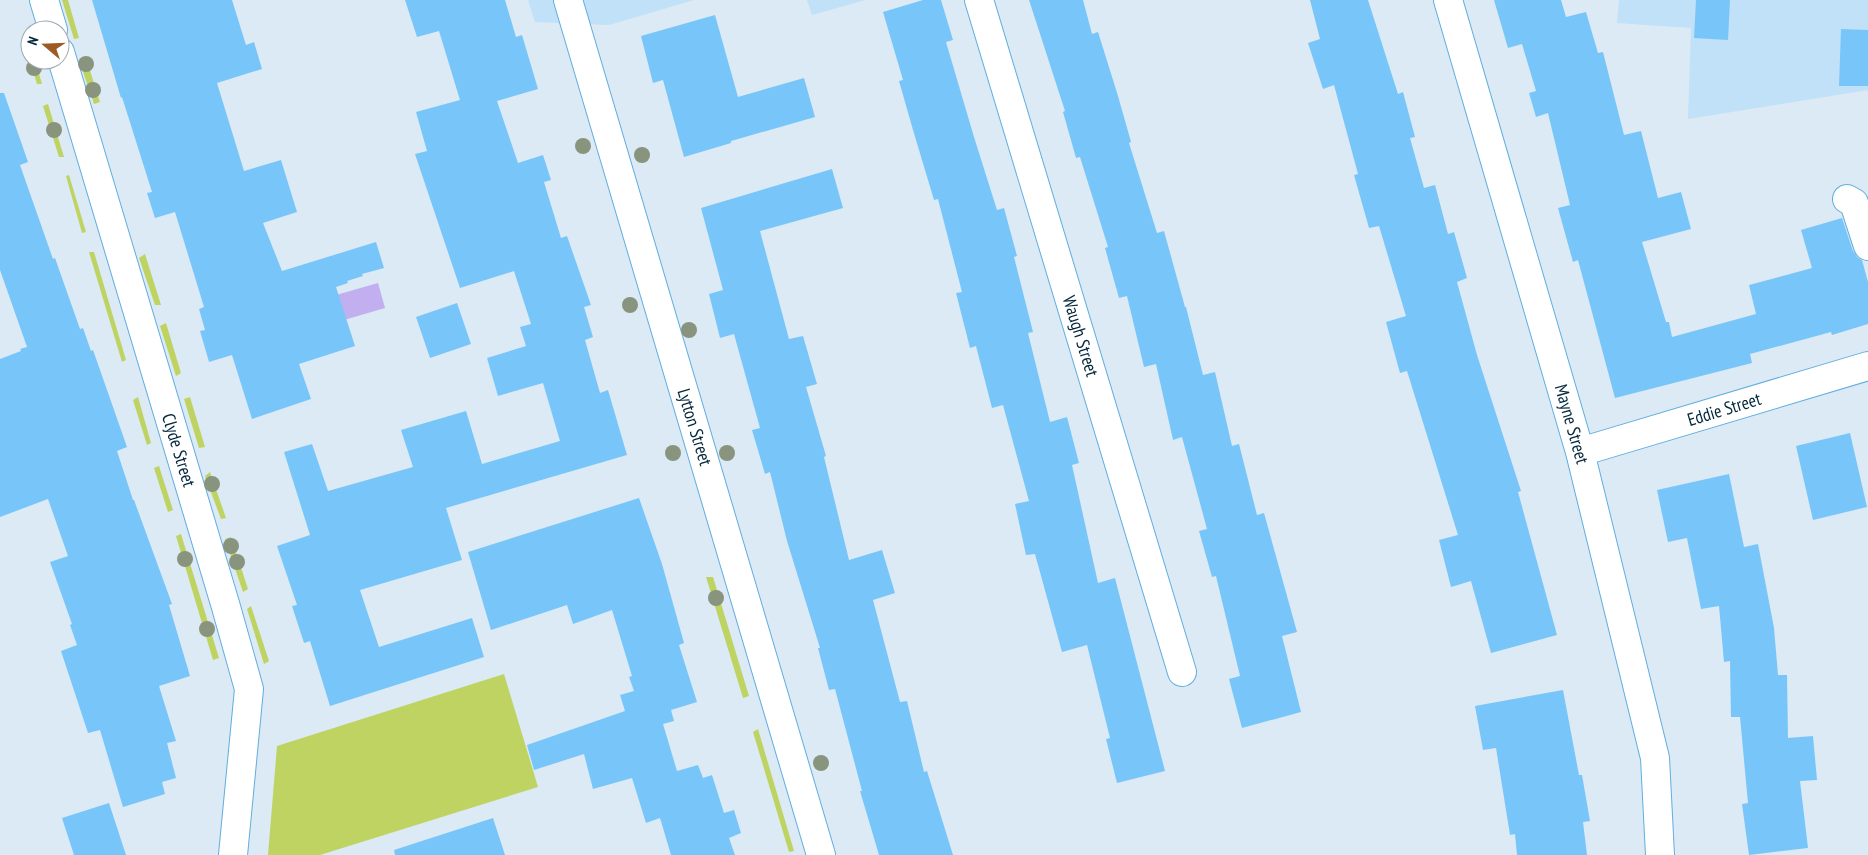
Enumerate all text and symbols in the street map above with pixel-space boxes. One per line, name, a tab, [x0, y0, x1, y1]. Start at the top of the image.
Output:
north arrow	[20, 20, 70, 70]
text: N	[23, 34, 42, 47]
street label: Waugh Street	[1058, 293, 1104, 379]
street label: Mayne Street	[1550, 381, 1594, 467]
street label: Lytton Street	[672, 386, 718, 468]
street label: Eddie Street	[1684, 387, 1764, 431]
street label: Clyde Street	[157, 411, 201, 490]

